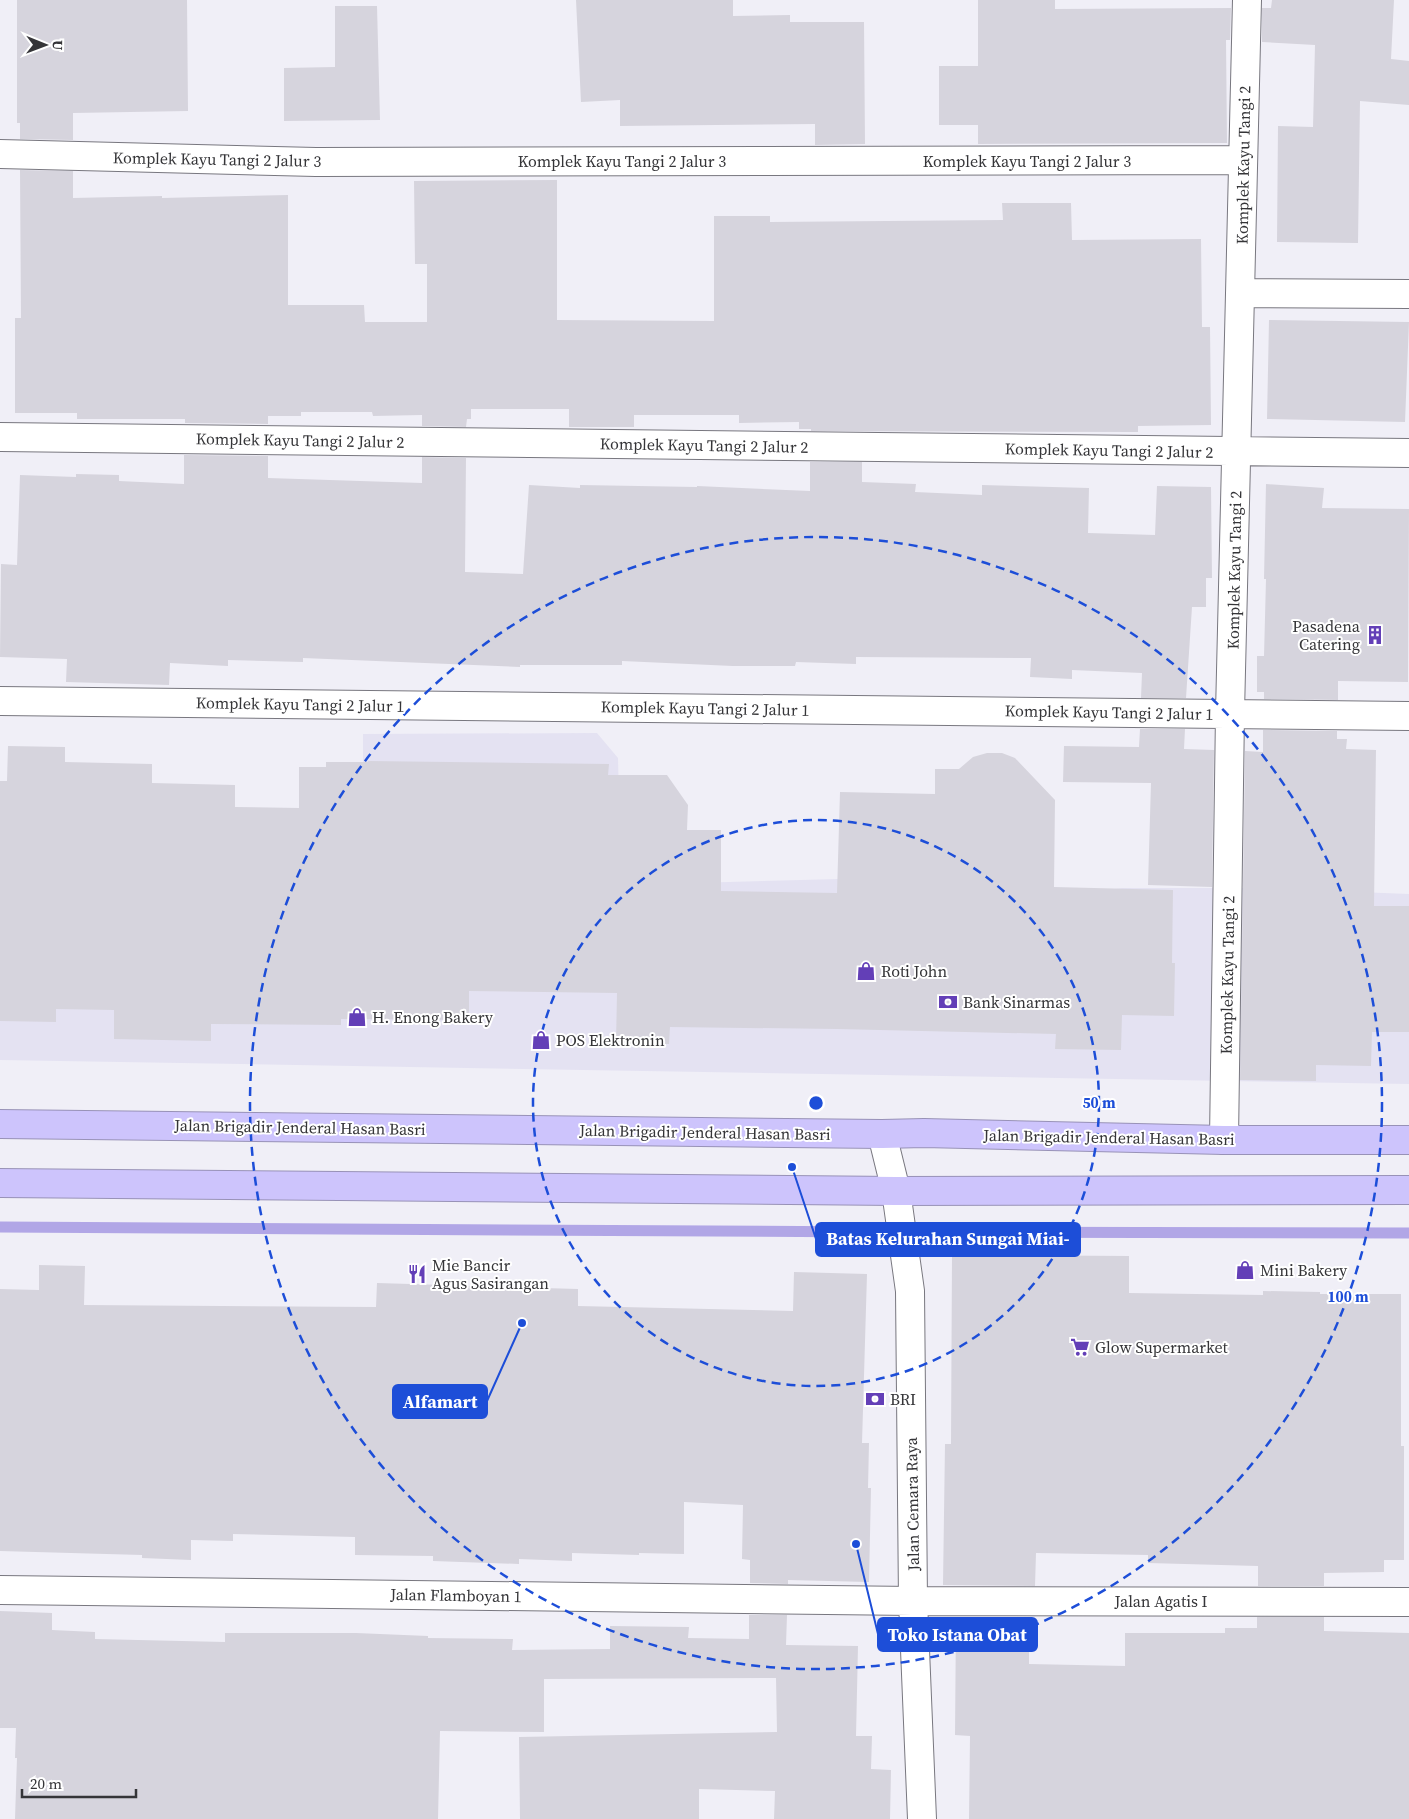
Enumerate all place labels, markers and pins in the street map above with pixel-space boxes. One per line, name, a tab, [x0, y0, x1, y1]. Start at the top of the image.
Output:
place label: Pasadena Catering	[1292, 615, 1361, 655]
building icon: Pasadena Catering	[1364, 624, 1386, 646]
shop icon: Roti John	[855, 960, 877, 982]
place label: Roti John	[881, 960, 947, 982]
bank icon: Bank Sinarmas	[937, 991, 959, 1013]
place label: Bank Sinarmas	[963, 991, 1070, 1013]
shop icon: H. Enong Bakery	[346, 1006, 368, 1028]
place label: H. Enong Bakery	[372, 1006, 494, 1028]
shop icon: POS Elektronin	[530, 1029, 552, 1051]
place label: POS Elektronin	[556, 1029, 665, 1051]
centre of rings	[807, 1094, 825, 1112]
callout: Batas Kelurahan Sungai Miai-	[816, 1223, 1080, 1256]
place label: Mie Bancir Agus Sasirangan	[432, 1254, 549, 1294]
shop icon: Mini Bakery	[1234, 1259, 1256, 1281]
place label: Mini Bakery	[1260, 1259, 1348, 1281]
restaurant icon: Mie Bancir Agus Sasirangan	[406, 1263, 428, 1285]
supermarket icon: Glow Supermarket	[1069, 1336, 1091, 1358]
place label: Glow Supermarket	[1095, 1336, 1229, 1358]
callout: Alfamart	[393, 1385, 487, 1418]
bank icon: BRI	[864, 1388, 886, 1410]
place label: BRI	[890, 1388, 916, 1410]
callout: Toko Istana Obat	[878, 1618, 1037, 1651]

